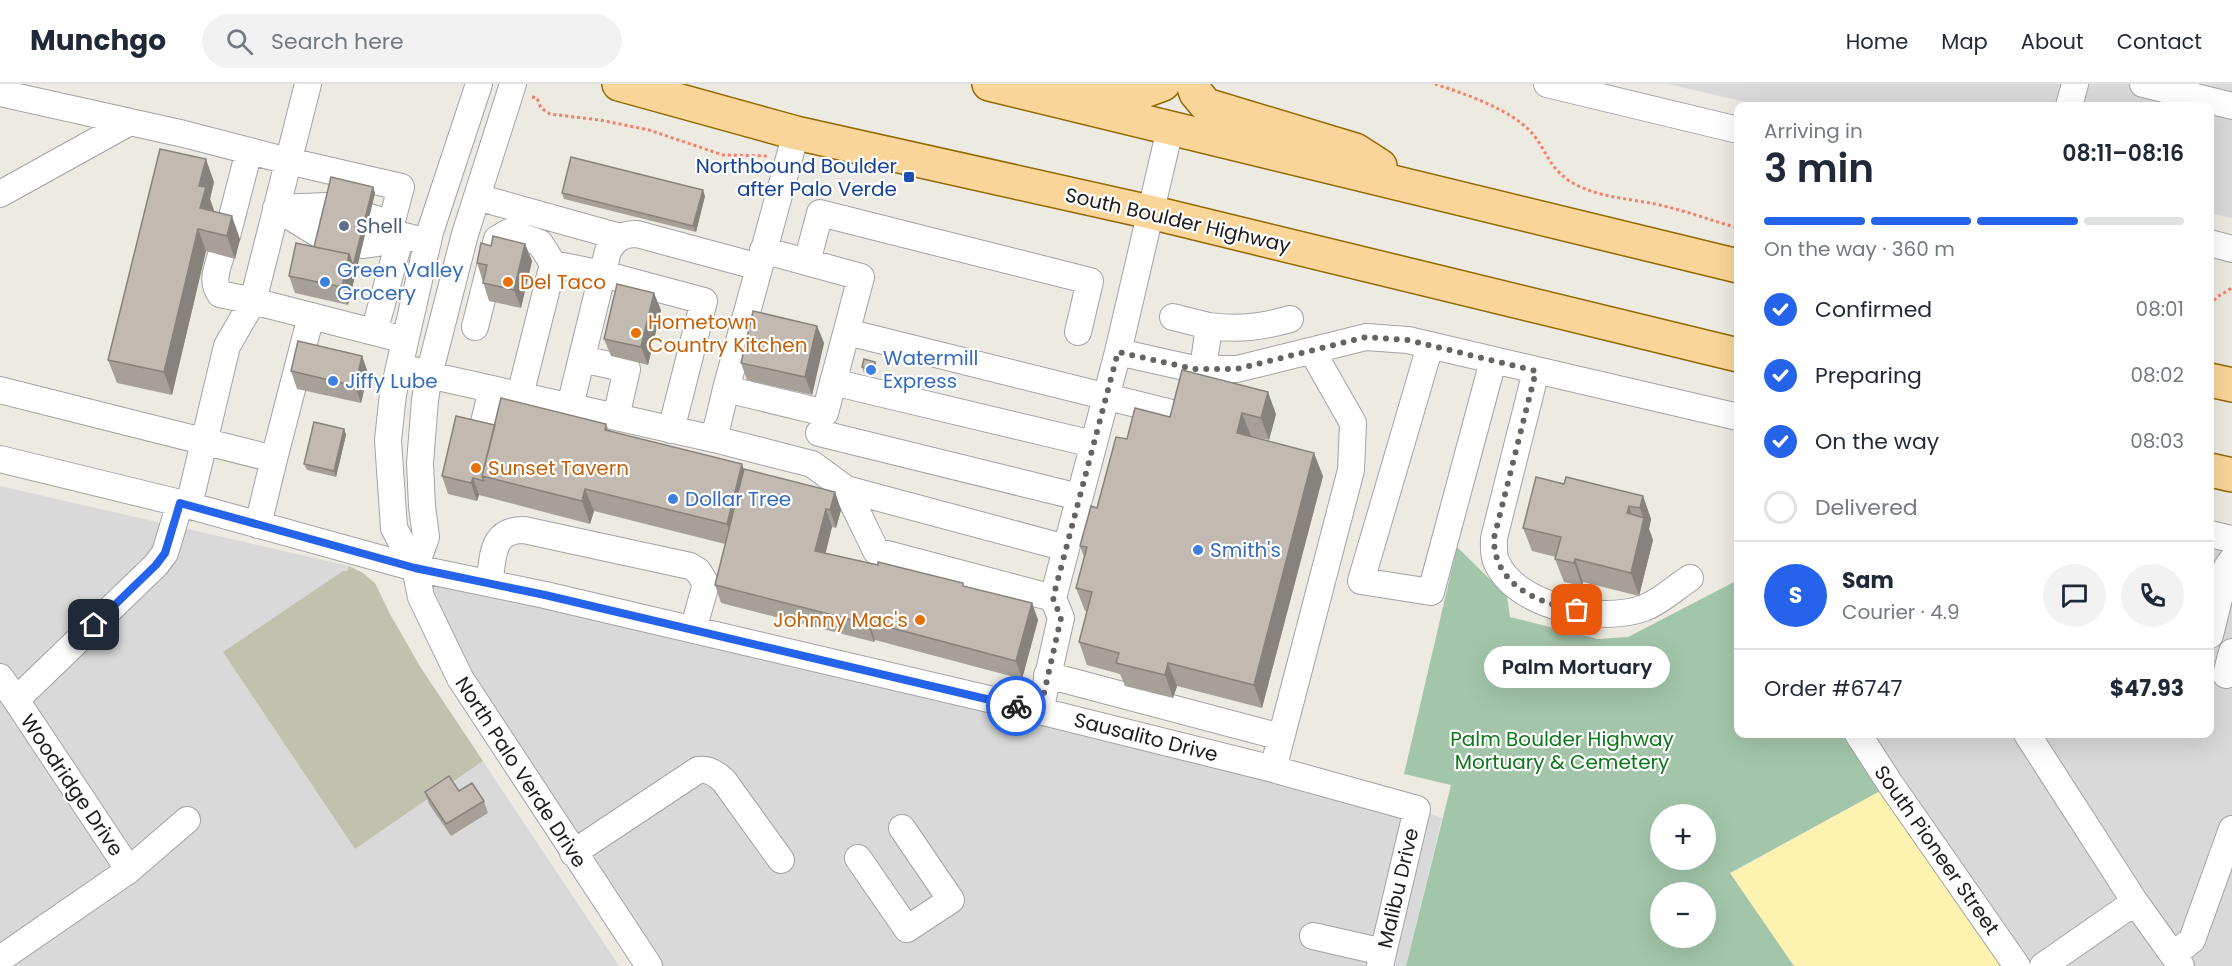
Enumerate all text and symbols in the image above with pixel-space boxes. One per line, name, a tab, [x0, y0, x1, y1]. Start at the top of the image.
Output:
search box	[202, 14, 622, 68]
text: Munchgo	[30, 21, 166, 60]
icon: search	[223, 25, 256, 58]
text: Search here	[271, 26, 404, 57]
text: Home	[1846, 27, 1908, 56]
text: Map	[1941, 27, 1988, 56]
text: About	[2021, 27, 2084, 56]
text: Contact	[2117, 27, 2202, 56]
text: Arriving in	[1764, 117, 1863, 145]
text: 08:11–08:16	[2062, 138, 2184, 169]
text: 3 min	[1764, 141, 1874, 196]
place label: Northbound Boulder after Palo Verde	[696, 152, 897, 203]
marker: Northbound Boulder after Palo Verde	[902, 170, 916, 184]
street label: South Boulder Highway	[1063, 180, 1293, 260]
place label: Shell	[356, 212, 403, 240]
marker: Shell	[337, 219, 351, 233]
text: On the way · 360 m	[1764, 235, 1955, 263]
place label: Green Valley Grocery	[337, 256, 464, 307]
place label: Del Taco	[520, 268, 606, 296]
marker: Green Valley Grocery	[318, 275, 332, 289]
marker: Del Taco	[501, 275, 515, 289]
icon: check	[1764, 293, 1797, 326]
text: Confirmed	[1815, 294, 1932, 325]
text: 08:01	[2136, 295, 2184, 323]
place label: Hometown Country Kitchen	[648, 308, 808, 359]
marker: Hometown Country Kitchen	[629, 326, 643, 340]
place label: Watermill Express	[883, 344, 979, 395]
icon: check	[1764, 359, 1797, 392]
text: Preparing	[1815, 360, 1922, 391]
text: 08:02	[2131, 361, 2184, 389]
marker: Watermill Express	[864, 363, 878, 377]
place label: Jiffy Lube	[345, 367, 438, 395]
marker: Jiffy Lube	[326, 374, 340, 388]
icon: check	[1764, 425, 1797, 458]
text: On the way	[1815, 426, 1939, 457]
text: 08:03	[2130, 427, 2184, 455]
place label: Sunset Tavern	[488, 454, 629, 482]
marker: Sunset Tavern	[469, 461, 483, 475]
place label: Dollar Tree	[685, 485, 791, 513]
marker: Dollar Tree	[666, 492, 680, 506]
text: Delivered	[1815, 492, 1918, 523]
place label: Smith's	[1210, 536, 1281, 564]
marker: Smith's	[1191, 543, 1205, 557]
button: chat	[2043, 564, 2106, 627]
button: phone	[2121, 564, 2184, 627]
text: Sam	[1842, 565, 1894, 596]
text: S	[1789, 580, 1802, 611]
pin	[1551, 584, 1602, 635]
icon: bag	[1560, 593, 1593, 626]
text: Courier · 4.9	[1842, 598, 1960, 626]
pin	[68, 599, 119, 650]
place label: Johnny Mac's	[773, 606, 908, 634]
icon: home	[77, 608, 110, 641]
marker: Johnny Mac's	[913, 613, 927, 627]
callout: Palm Mortuary	[1484, 646, 1670, 688]
text: Palm Mortuary	[1502, 653, 1652, 681]
street label: North Palo Verde Drive	[449, 671, 593, 873]
text: Order #6747	[1764, 673, 1902, 704]
text: $47.93	[2110, 673, 2184, 704]
courier	[986, 676, 1046, 736]
icon: bike	[1000, 690, 1033, 723]
street label: Sausalito Drive	[1071, 706, 1221, 768]
street label: Woodridge Drive	[14, 708, 130, 862]
park label: Palm Boulder Highway Mortuary & Cemetery	[1450, 725, 1674, 776]
street label: South Pioneer Street	[1868, 760, 2006, 940]
map controls	[1650, 804, 1716, 948]
button: +	[1650, 804, 1716, 870]
street label: Malibu Drive	[1371, 825, 1425, 951]
button: −	[1650, 882, 1716, 948]

